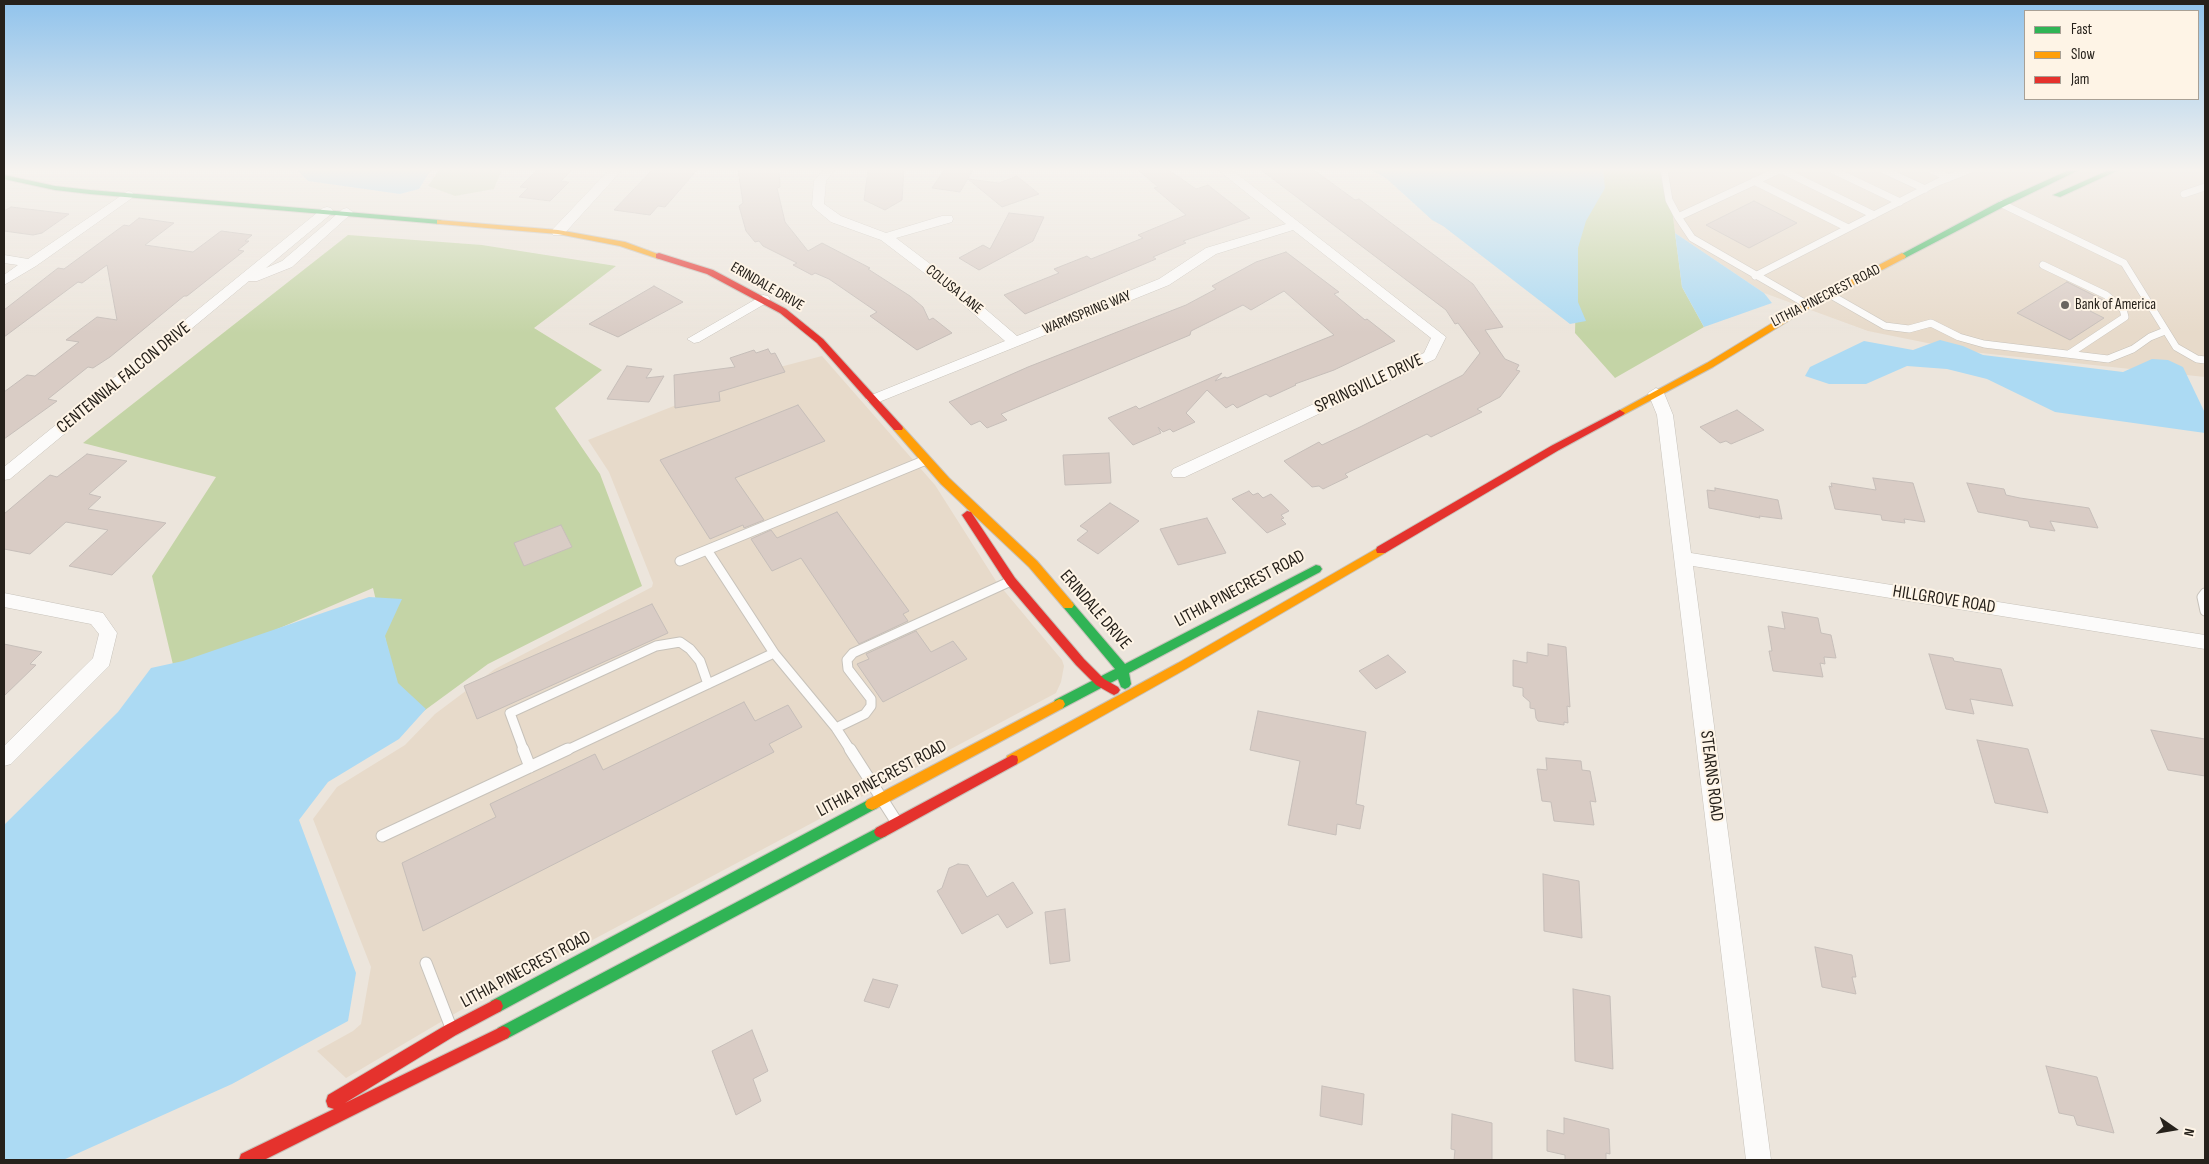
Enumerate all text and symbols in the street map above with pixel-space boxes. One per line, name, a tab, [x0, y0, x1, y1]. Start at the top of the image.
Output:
legend	[2024, 10, 2199, 100]
text: Fast	[2071, 20, 2092, 39]
text: Slow	[2071, 45, 2095, 64]
text: Jam	[2071, 70, 2089, 89]
street label: ERINDALE DRIVE	[727, 259, 807, 315]
street label: COLUSA LANE	[922, 261, 986, 319]
street label: LITHIA PINECREST ROAD	[1768, 261, 1884, 331]
street label: WARMSPRING WAY	[1040, 287, 1134, 339]
place label: Bank of America	[2075, 296, 2156, 314]
marker: Bank of America	[2059, 299, 2071, 311]
street label: CENTENNIAL FALCON DRIVE	[53, 317, 195, 439]
street label: SPRINGVILLE DRIVE	[1311, 349, 1427, 419]
street label: LITHIA PINECREST ROAD	[1171, 546, 1309, 632]
street label: ERINDALE DRIVE	[1055, 566, 1135, 654]
street label: HILLGROVE ROAD	[1891, 581, 1997, 619]
street label: STEARNS ROAD	[1695, 729, 1727, 823]
street label: LITHIA PINECREST ROAD	[813, 736, 951, 822]
street label: LITHIA PINECREST ROAD	[457, 927, 595, 1013]
north arrow	[2149, 1104, 2199, 1154]
text: N	[2180, 1127, 2198, 1138]

